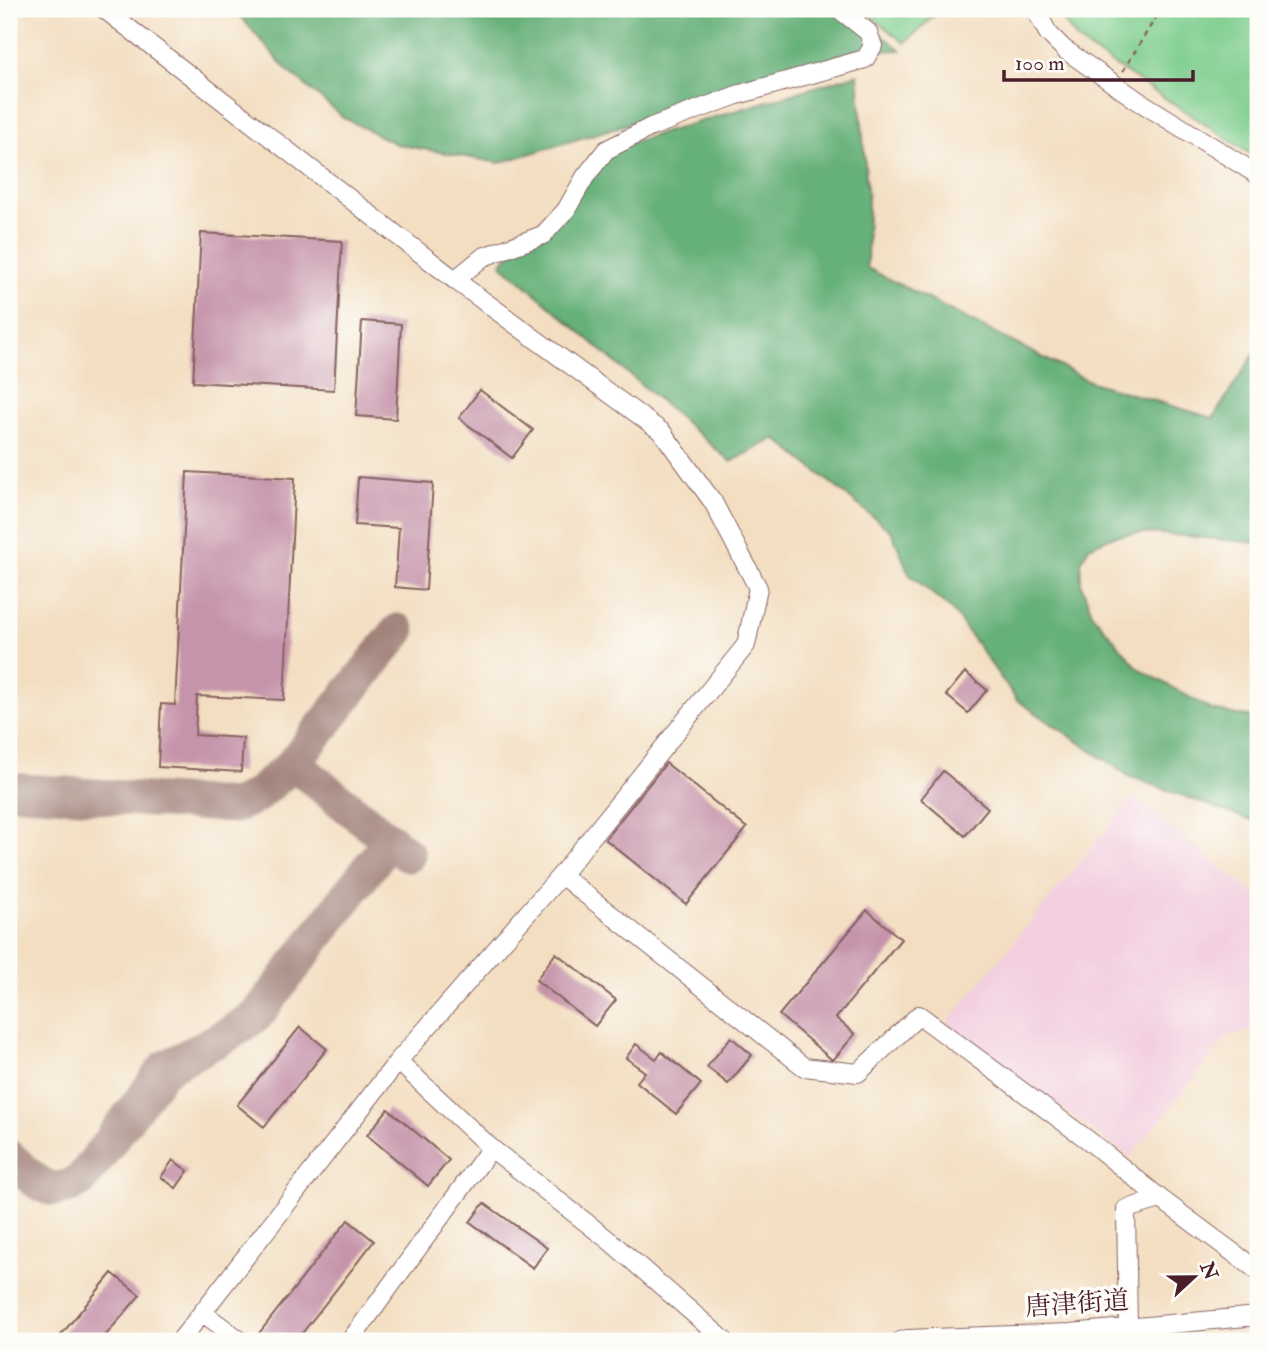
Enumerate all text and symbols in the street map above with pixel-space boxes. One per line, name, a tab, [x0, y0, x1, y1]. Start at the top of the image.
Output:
scale bar	[1004, 38, 1194, 82]
text: 100 m	[1015, 50, 1065, 77]
north arrow	[1158, 1242, 1228, 1312]
text: N	[1194, 1258, 1224, 1284]
street label: 唐津街道	[1024, 1284, 1130, 1324]

